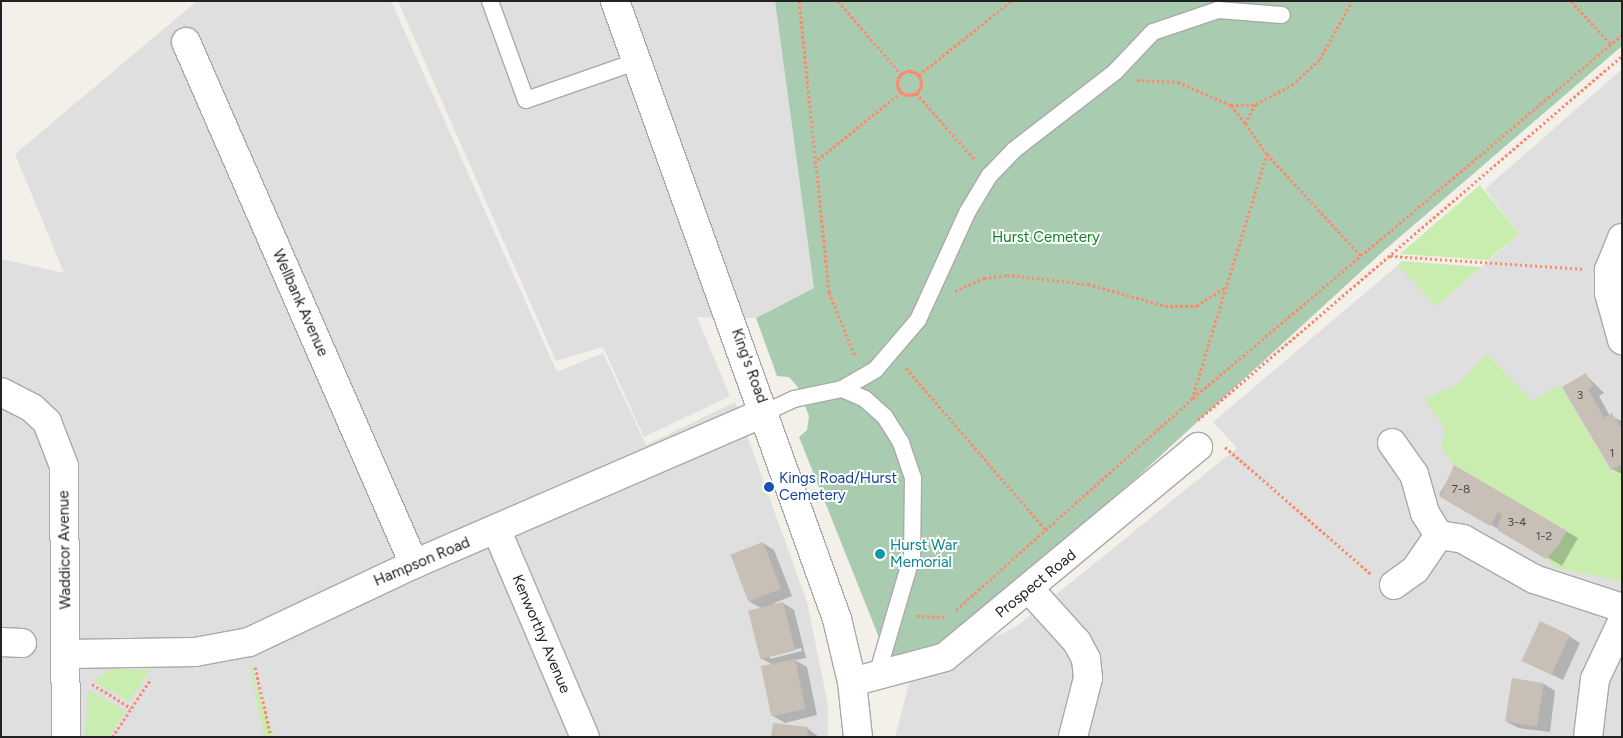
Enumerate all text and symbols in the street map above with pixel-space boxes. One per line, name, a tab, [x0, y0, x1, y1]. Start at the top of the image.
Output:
park label: Hurst Cemetery	[992, 229, 1100, 247]
street label: Wellbank Avenue	[268, 247, 332, 359]
street label: King's Road	[727, 326, 771, 406]
house number: 3	[1577, 389, 1583, 403]
house number: 1	[1610, 447, 1614, 461]
place label: Kings Road/Hurst Cemetery	[779, 469, 897, 504]
marker: Kings Road/Hurst Cemetery	[763, 481, 775, 493]
house number: 7-8	[1452, 483, 1470, 497]
street label: Waddicor Avenue	[55, 490, 75, 610]
house number: 3-4	[1508, 516, 1526, 530]
house number: 1-2	[1536, 530, 1552, 544]
street label: Hampson Road	[371, 534, 473, 590]
place label: Hurst War Memorial	[890, 536, 958, 571]
street label: Prospect Road	[992, 546, 1080, 622]
marker: Hurst War Memorial	[874, 548, 886, 560]
street label: Kenworthy Avenue	[508, 572, 574, 696]

